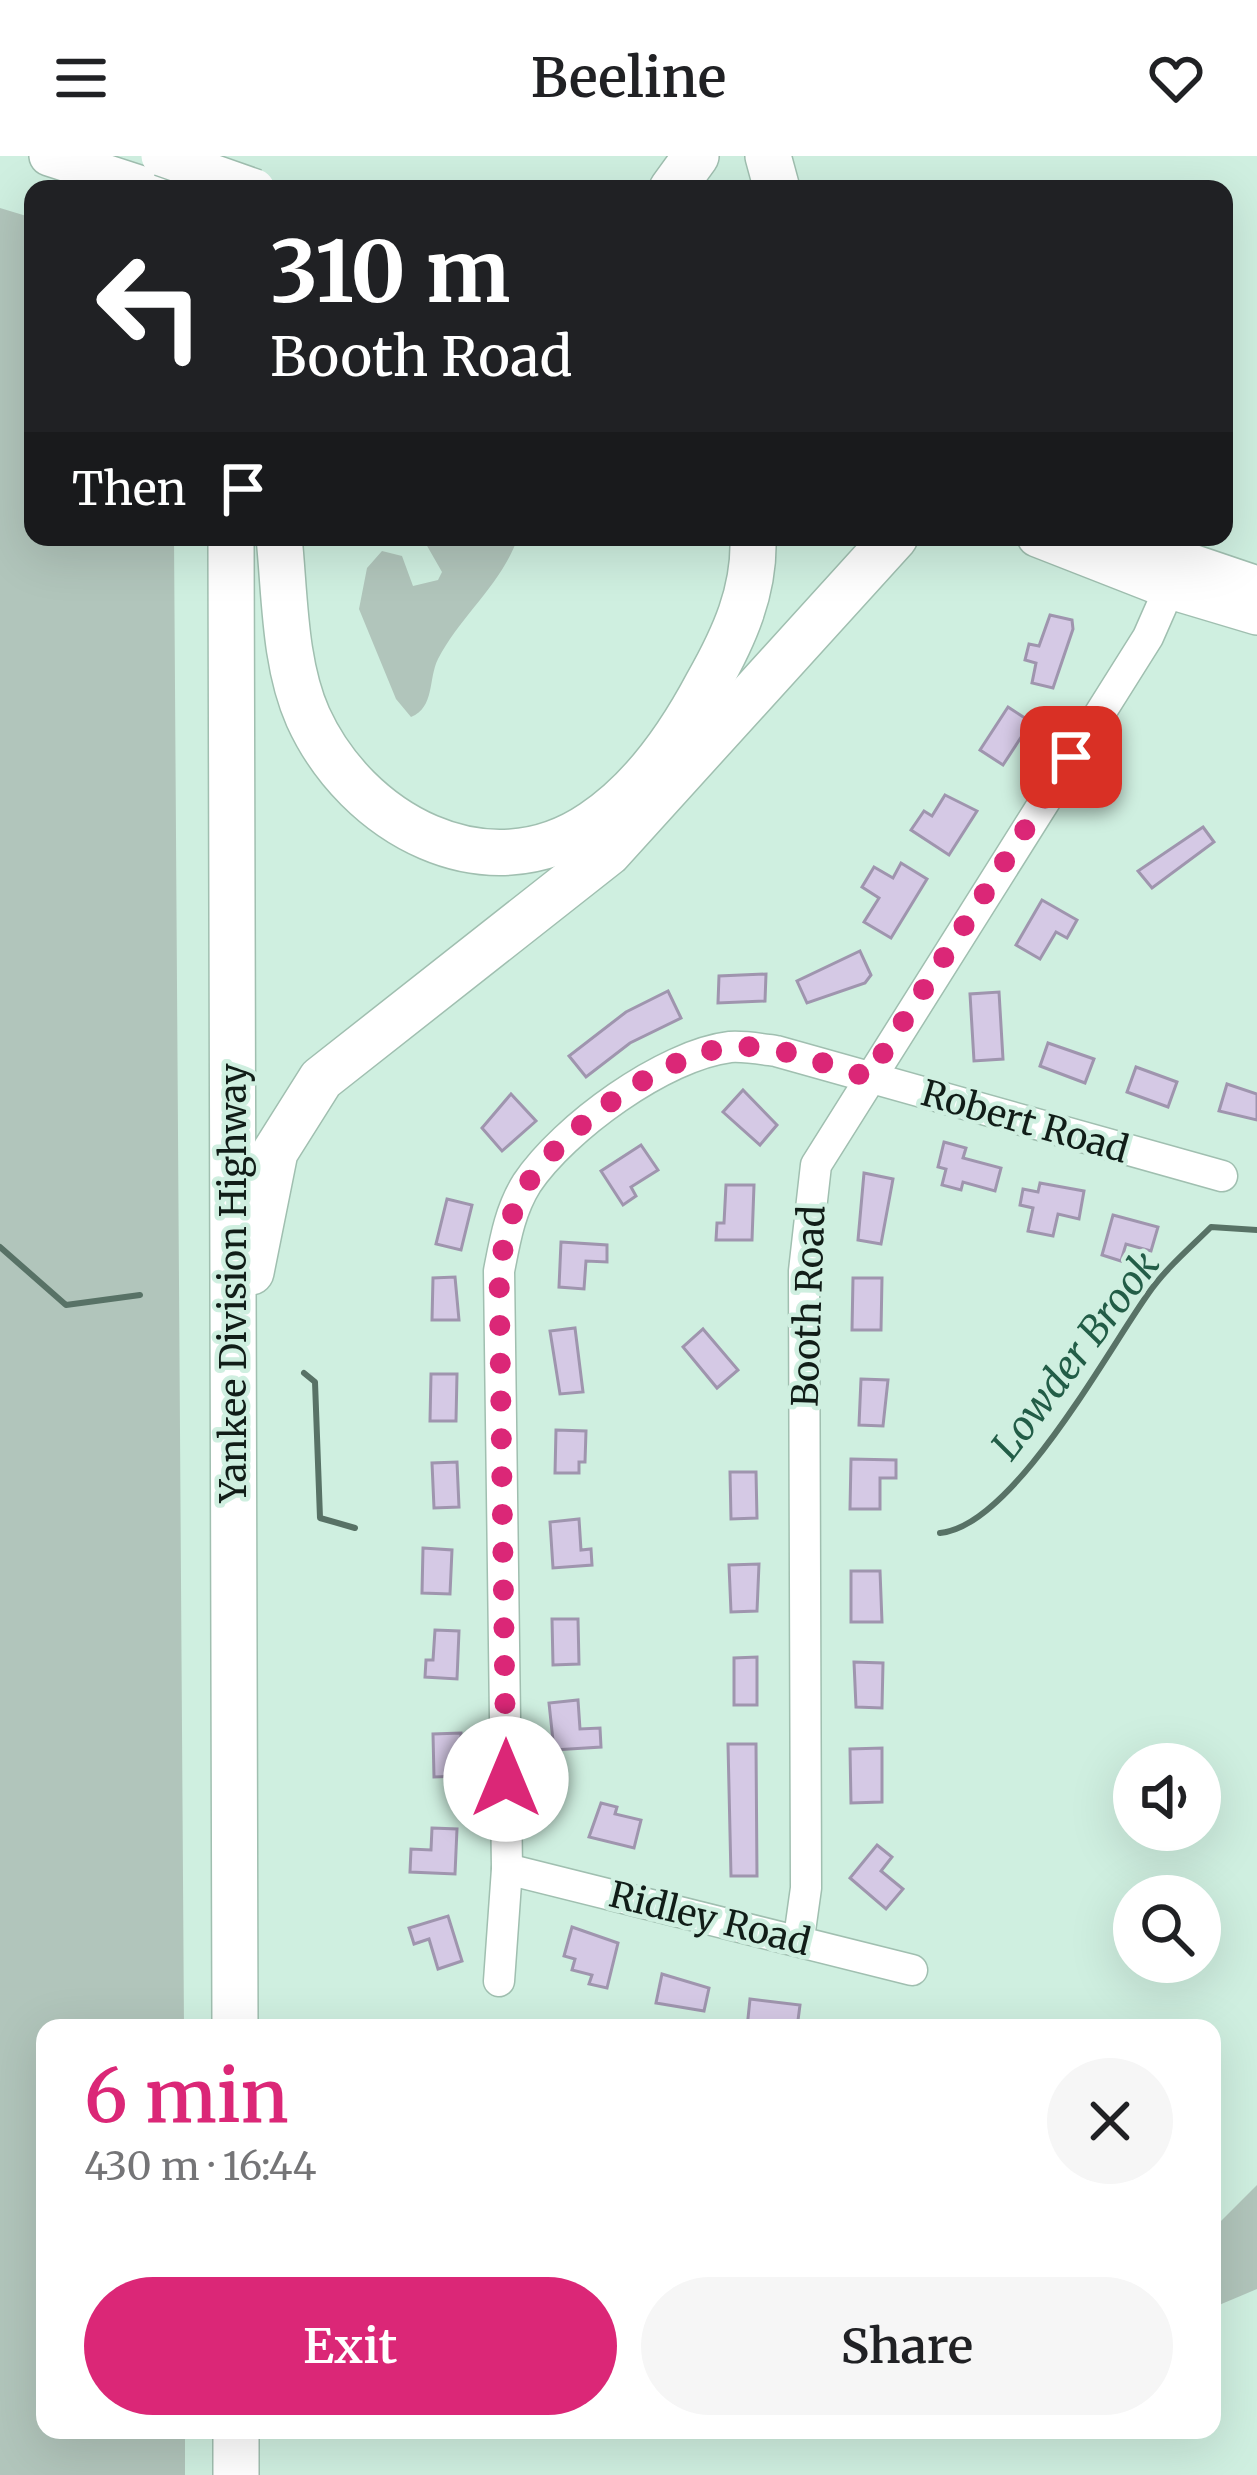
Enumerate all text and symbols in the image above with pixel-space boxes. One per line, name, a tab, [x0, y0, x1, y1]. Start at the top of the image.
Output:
text: Beeline	[531, 44, 726, 112]
icon: menu	[48, 45, 114, 111]
icon: heart	[1143, 45, 1209, 111]
text: 310 m	[270, 219, 510, 325]
icon: left	[72, 228, 228, 384]
text: Booth Road	[270, 323, 572, 391]
icon: arrive	[210, 456, 276, 522]
text: Then	[72, 461, 186, 517]
pin	[1020, 706, 1122, 808]
icon: arrive	[1038, 724, 1104, 790]
street label: Yankee Division Highway	[211, 1063, 256, 1504]
street label: Robert Road	[916, 1070, 1134, 1173]
street label: Booth Road	[782, 1205, 835, 1407]
water label: Lowder Brook	[981, 1242, 1170, 1469]
position arrow	[443, 1716, 569, 1842]
map controls	[1113, 1743, 1221, 1983]
button: sound	[1113, 1743, 1221, 1851]
street label: Ridley Road	[605, 1872, 815, 1965]
button: search	[1113, 1875, 1221, 1983]
text: 6 min	[84, 2051, 289, 2142]
button: close	[1047, 2058, 1173, 2184]
text: 430 m · 16:44	[84, 2142, 317, 2191]
button: Exit	[84, 2277, 617, 2415]
button: Share	[641, 2277, 1173, 2415]

